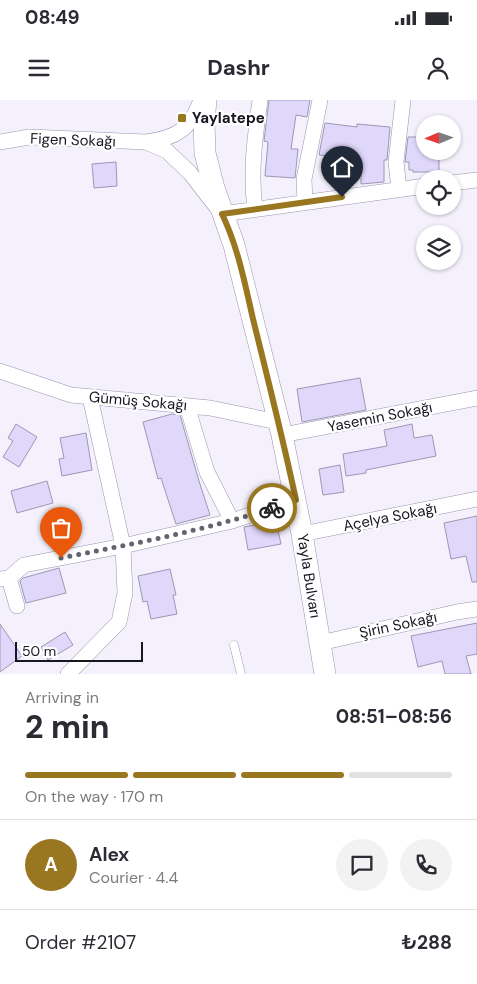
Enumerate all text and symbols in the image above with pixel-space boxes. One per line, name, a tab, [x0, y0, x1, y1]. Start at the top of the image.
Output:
text: 08:49	[25, 5, 80, 30]
text: Dashr	[207, 53, 270, 82]
icon: menu	[25, 54, 53, 82]
icon: person	[424, 54, 452, 82]
place label: Yaylatepe	[192, 108, 265, 128]
marker: Yaylatepe	[176, 112, 188, 124]
north arrow	[416, 115, 461, 160]
map controls	[416, 115, 461, 270]
street label: Figen Sokağı	[30, 129, 116, 151]
pin	[321, 146, 363, 197]
icon: home	[328, 153, 356, 181]
button: locate	[416, 170, 461, 215]
button: layers	[416, 225, 461, 270]
street label: Gümüş Sokağı	[88, 387, 188, 415]
street label: Yasemin Sokağı	[326, 397, 434, 437]
courier	[247, 483, 297, 533]
icon: bike	[258, 494, 286, 522]
street label: Açelya Sokağı	[341, 498, 439, 536]
pin	[40, 507, 82, 558]
icon: bag	[47, 514, 75, 542]
street label: Yayla Bulvarı	[292, 532, 326, 620]
street label: Şirin Sokağı	[357, 607, 439, 643]
scale bar	[15, 639, 142, 662]
text: 50 m	[22, 642, 56, 660]
text: Arriving in	[25, 687, 99, 708]
text: 08:51–08:56	[336, 704, 452, 729]
text: 2 min	[25, 706, 110, 748]
text: On the way · 170 m	[25, 786, 163, 807]
button: chat	[336, 839, 388, 891]
button: phone	[400, 839, 452, 891]
text: Alex	[89, 842, 129, 867]
text: A	[44, 852, 58, 877]
text: Courier · 4.4	[89, 867, 178, 888]
text: Order #2107	[25, 930, 136, 955]
text: ₺288	[401, 930, 452, 955]

